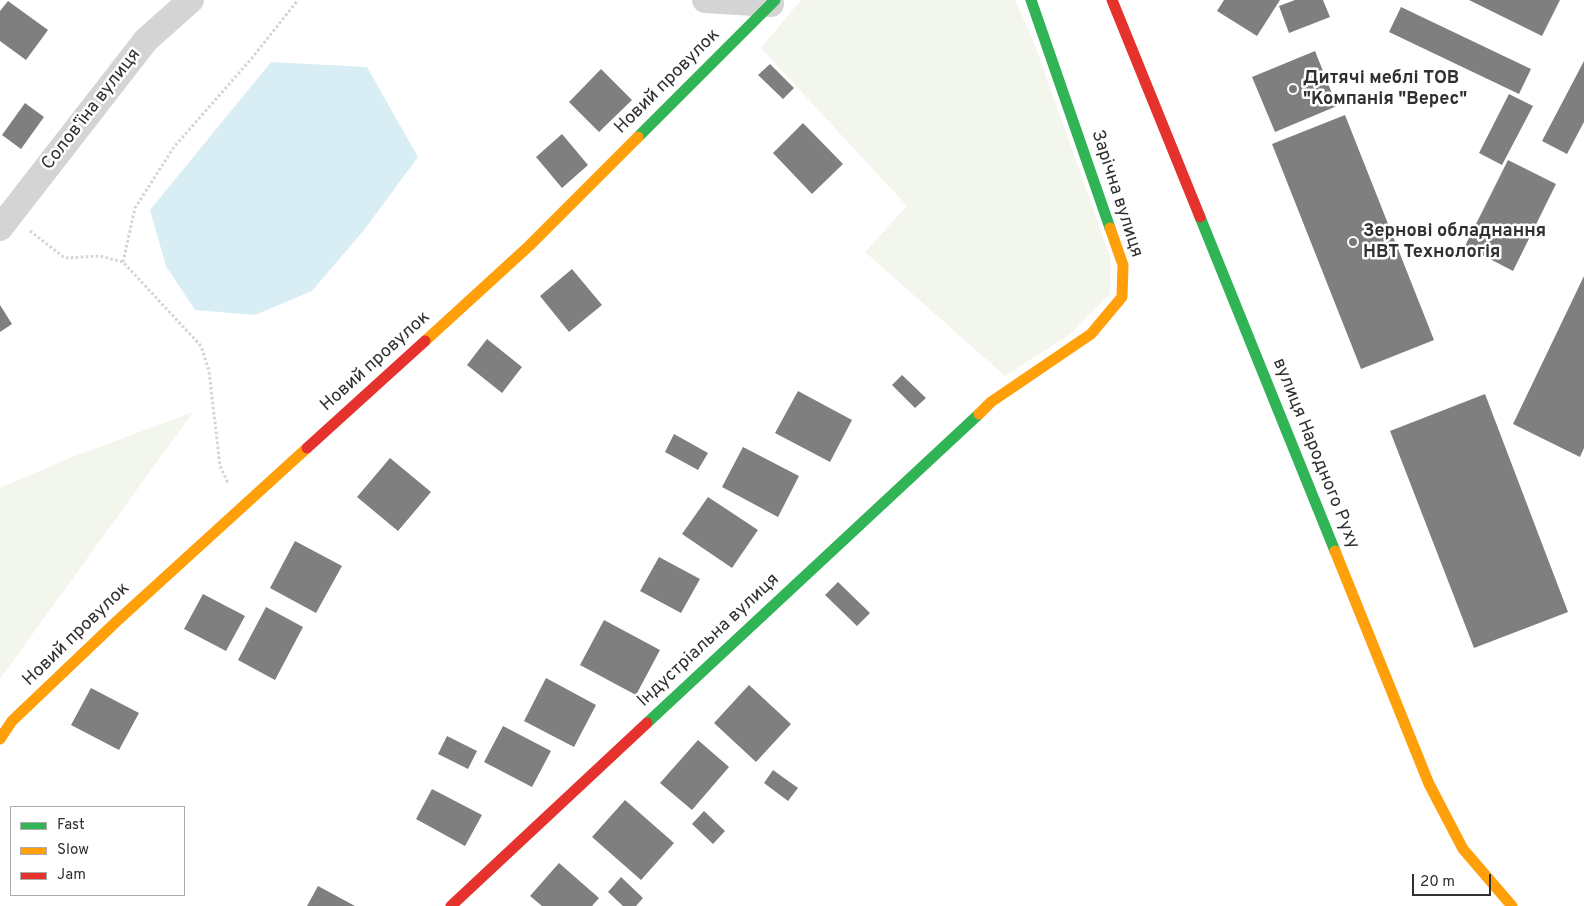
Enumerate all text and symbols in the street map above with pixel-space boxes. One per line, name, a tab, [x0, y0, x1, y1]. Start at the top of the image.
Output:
street label: Новий провулок	[611, 25, 725, 139]
street label: Соловʼїна вулиця	[38, 45, 146, 175]
place label: Дитячі меблі ТОВ "Компанія "Верес"	[1303, 68, 1467, 110]
marker: Дитячі меблі ТОВ "Компанія "Верес"	[1287, 83, 1299, 95]
street label: Зарічна вулиця	[1085, 128, 1147, 260]
place label: Зернові обладнання НВТ Технологія	[1363, 221, 1546, 264]
marker: Зернові обладнання НВТ Технологія	[1347, 236, 1359, 248]
street label: Новий провулок	[317, 307, 435, 417]
street label: вулиця Народного Руху	[1267, 355, 1363, 553]
street label: Індустріальна вулиця	[634, 570, 784, 712]
street label: Новий провулок	[19, 579, 135, 691]
legend	[10, 806, 185, 896]
text: Fast	[57, 816, 85, 835]
text: Slow	[57, 841, 89, 860]
scale bar	[1414, 864, 1493, 896]
text: Jam	[57, 866, 86, 885]
text: 20 m	[1420, 873, 1455, 892]

